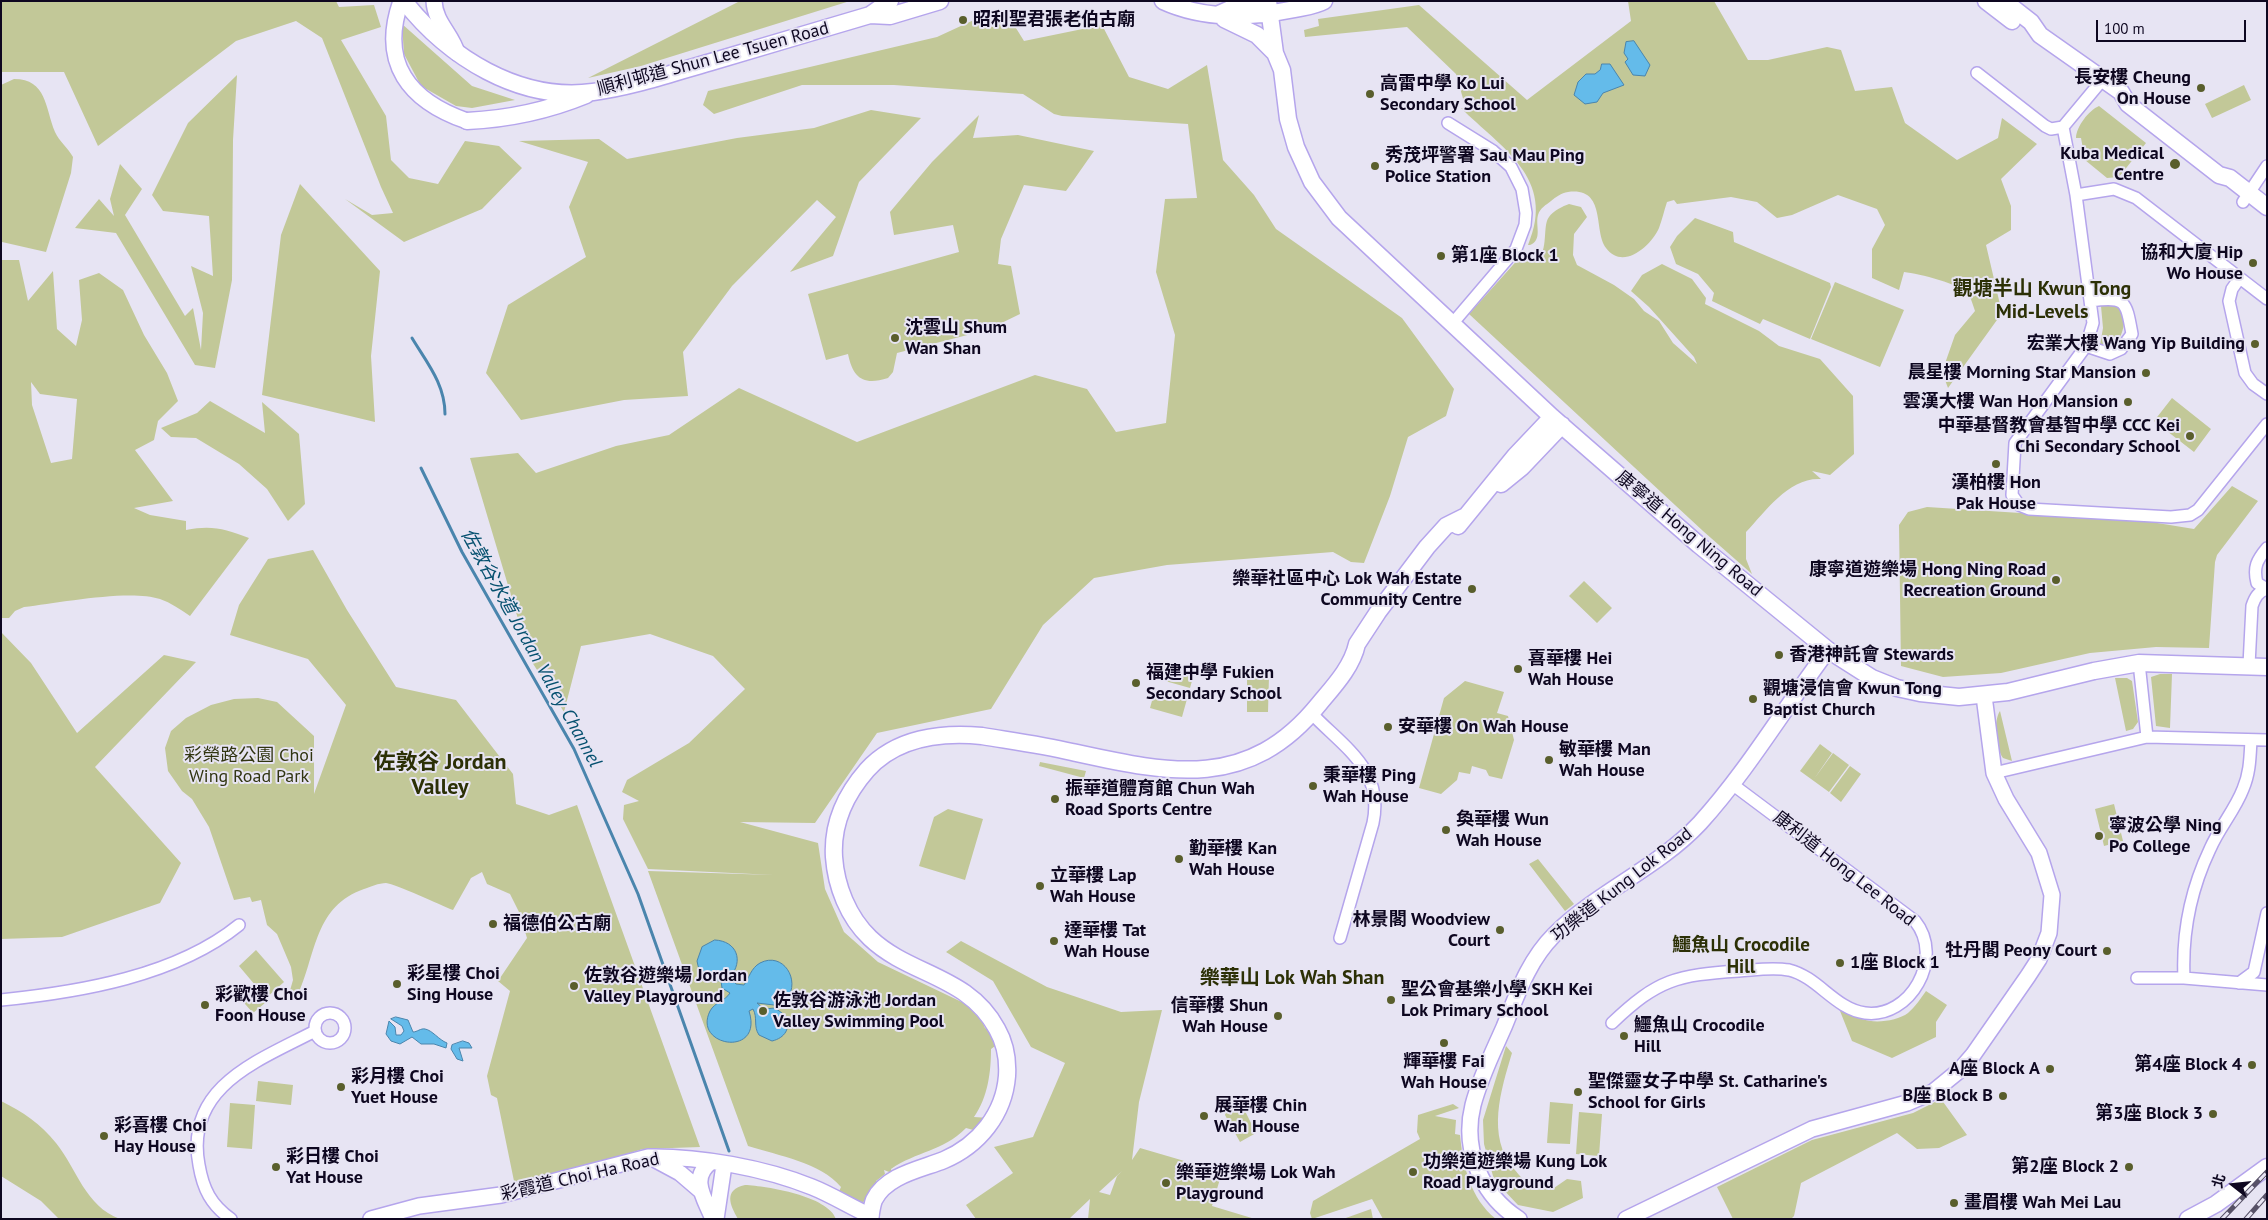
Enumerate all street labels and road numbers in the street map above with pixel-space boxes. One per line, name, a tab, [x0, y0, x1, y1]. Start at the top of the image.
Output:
street label: 順利邨道 Shun Lee Tsuen Road	[595, 18, 831, 100]
street label: 康寧道 Hong Ning Road	[1611, 467, 1767, 601]
street label: 康利道 Hong Lee Road	[1769, 807, 1919, 931]
street label: 功樂道 Kung Lok Road	[1547, 823, 1697, 947]
street label: 彩霞道 Choi Ha Road	[499, 1148, 661, 1206]

